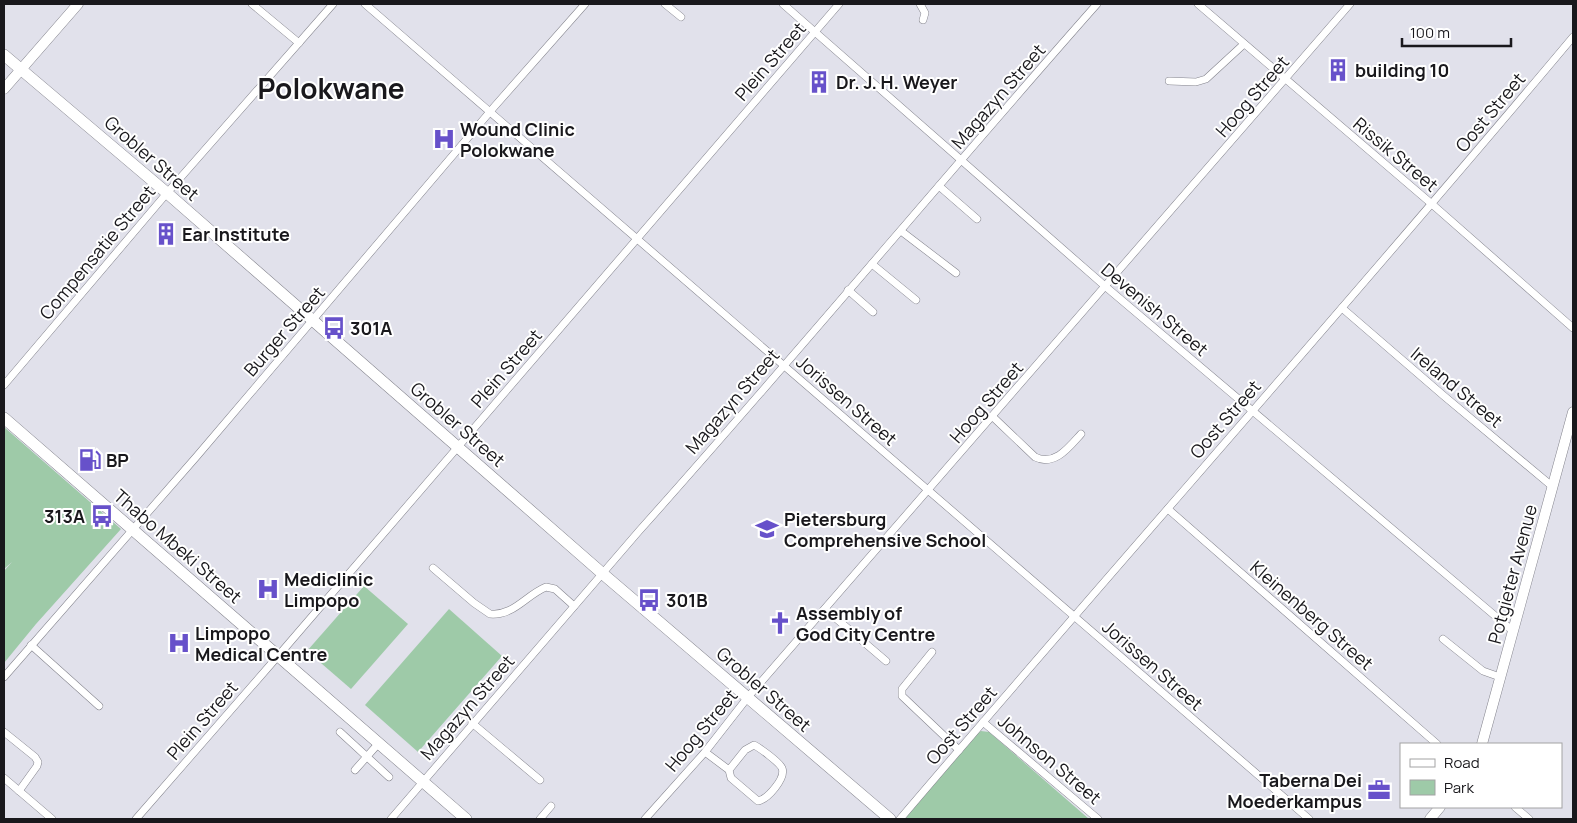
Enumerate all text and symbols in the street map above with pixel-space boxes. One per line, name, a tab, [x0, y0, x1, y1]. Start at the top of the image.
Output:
scale bar	[1402, 15, 1511, 47]
street label: Plein Street	[729, 17, 811, 105]
text: 100 m	[1410, 22, 1450, 43]
street label: Magazyn Street	[946, 38, 1050, 154]
street label: Hoog Street	[1210, 50, 1294, 142]
building icon: building 10	[1325, 57, 1351, 83]
place label: building 10	[1355, 58, 1449, 82]
street label: Oost Street	[1450, 67, 1530, 157]
district label: Polokwane	[257, 69, 405, 107]
building icon: Dr. J. H. Weyer	[806, 69, 832, 95]
place label: Dr. J. H. Weyer	[836, 70, 958, 94]
street label: Grobler Street	[100, 110, 204, 206]
street label: Rissik Street	[1348, 111, 1444, 197]
place label: Wound Clinic Polokwane	[460, 117, 575, 162]
hospital icon: Wound Clinic Polokwane	[431, 126, 457, 152]
street label: Compensatie Street	[34, 180, 160, 324]
building icon: Ear Institute	[153, 221, 179, 247]
place label: Ear Institute	[182, 222, 290, 246]
street label: Devenish Street	[1096, 257, 1214, 361]
street label: Burger Street	[238, 281, 330, 381]
bus stop icon: 301A	[321, 315, 347, 341]
place label: 301A	[350, 316, 392, 340]
street label: Plein Street	[465, 324, 547, 412]
street label: Ireland Street	[1406, 341, 1508, 433]
street label: Magazyn Street	[680, 343, 784, 459]
street label: Jorissen Street	[792, 350, 902, 450]
street label: Hoog Street	[944, 356, 1028, 448]
street label: Oost Street	[1184, 375, 1266, 463]
street label: Grobler Street	[406, 376, 510, 472]
fuel station icon: BP	[77, 447, 103, 473]
place label: BP	[106, 448, 129, 472]
street label: Thabo Mbeki Street	[109, 484, 247, 608]
street label: Potgieter Avenue	[1482, 502, 1542, 646]
bus stop icon: 313A	[89, 503, 115, 529]
place label: 313A	[44, 504, 85, 528]
place label: Pietersburg Comprehensive School	[784, 507, 986, 552]
school or university icon: Pietersburg Comprehensive School	[754, 516, 780, 542]
street label: Kleinenberg Street	[1245, 555, 1379, 675]
place label: Mediclinic Limpopo	[284, 567, 373, 612]
hospital icon: Mediclinic Limpopo	[255, 576, 281, 602]
bus stop icon: 301B	[636, 587, 662, 613]
place label: 301B	[666, 588, 708, 612]
place label: Assembly of God City Centre	[796, 601, 935, 646]
church icon: Assembly of God City Centre	[767, 610, 793, 636]
street label: Jorissen Street	[1098, 615, 1208, 715]
place label: Limpopo Medical Centre	[195, 621, 328, 666]
hospital icon: Limpopo Medical Centre	[166, 630, 192, 656]
street label: Grobler Street	[712, 641, 816, 737]
street label: Magazyn Street	[415, 649, 519, 765]
street label: Plein Street	[161, 676, 243, 764]
street label: Oost Street	[920, 681, 1002, 769]
street label: Hoog Street	[659, 684, 743, 776]
street label: Johnson Street	[993, 709, 1107, 809]
legend	[1400, 743, 1562, 808]
text: Road	[1444, 752, 1480, 773]
place label: Taberna Dei Moederkampus	[1227, 768, 1362, 813]
office icon: Taberna Dei Moederkampus	[1366, 777, 1392, 803]
text: Park	[1444, 777, 1474, 798]

